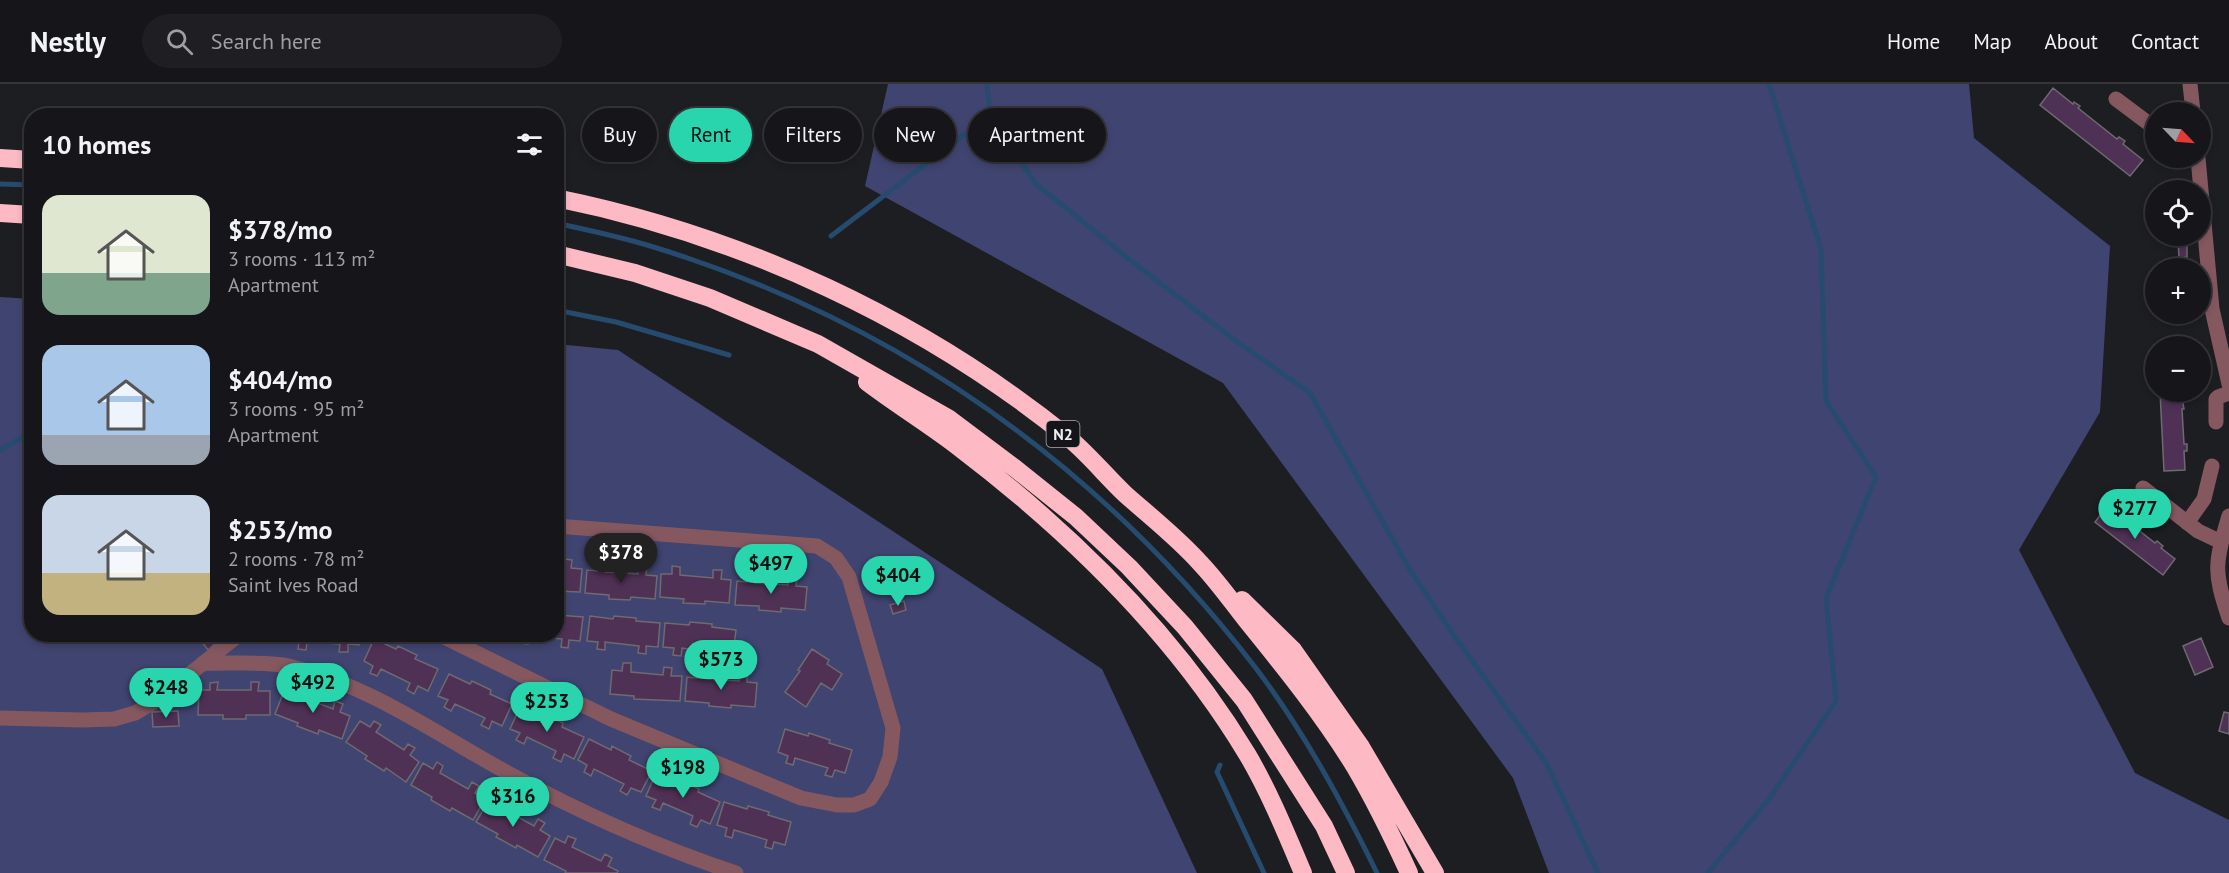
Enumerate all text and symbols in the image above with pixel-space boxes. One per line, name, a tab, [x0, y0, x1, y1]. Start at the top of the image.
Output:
search box	[142, 14, 562, 68]
text: Nestly	[30, 23, 106, 60]
icon: search	[163, 25, 196, 58]
text: Search here	[211, 27, 322, 55]
text: Home	[1887, 28, 1940, 55]
text: Map	[1973, 28, 2012, 55]
text: About	[2045, 28, 2098, 55]
text: Contact	[2131, 28, 2199, 55]
north arrow	[2145, 102, 2211, 168]
map controls	[2145, 102, 2211, 402]
chip: Buy	[582, 108, 657, 162]
chip: Rent	[669, 108, 752, 162]
chip: Filters	[764, 108, 862, 162]
chip: New	[874, 108, 956, 162]
chip: Apartment	[968, 108, 1106, 162]
text: 10 homes	[42, 128, 151, 161]
icon: filters	[513, 128, 546, 161]
button: locate	[2145, 180, 2211, 246]
text: $378/mo	[228, 213, 332, 246]
icon: home	[90, 219, 162, 291]
text: 3 rooms · 113 m²	[228, 246, 375, 272]
button: +	[2145, 258, 2211, 324]
text: Apartment	[228, 272, 319, 298]
button: −	[2145, 336, 2211, 402]
text: $404/mo	[228, 363, 332, 396]
icon: home	[90, 369, 162, 441]
text: 3 rooms · 95 m²	[228, 396, 364, 422]
road number: N2	[1046, 421, 1080, 447]
text: Apartment	[228, 422, 319, 448]
pin: $277	[2099, 489, 2171, 540]
text: $277	[2112, 495, 2158, 521]
text: $253/mo	[228, 513, 332, 546]
icon: home	[90, 519, 162, 591]
pin: $378	[585, 533, 657, 584]
text: $378	[598, 539, 644, 565]
pin: $497	[735, 544, 807, 595]
text: 2 rooms · 78 m²	[228, 546, 364, 572]
text: $497	[748, 550, 794, 576]
pin: $404	[862, 556, 934, 607]
text: $404	[875, 562, 921, 588]
text: Saint Ives Road	[228, 572, 358, 598]
pin: $573	[685, 640, 757, 691]
text: $573	[698, 646, 744, 672]
pin: $492	[277, 663, 349, 714]
pin: $248	[130, 668, 202, 719]
text: $492	[290, 669, 336, 695]
text: $248	[143, 674, 189, 700]
pin: $253	[511, 682, 583, 733]
text: $253	[524, 688, 570, 714]
pin: $198	[647, 748, 719, 799]
text: $198	[660, 754, 706, 780]
pin: $316	[477, 777, 549, 828]
text: $316	[490, 783, 536, 809]

